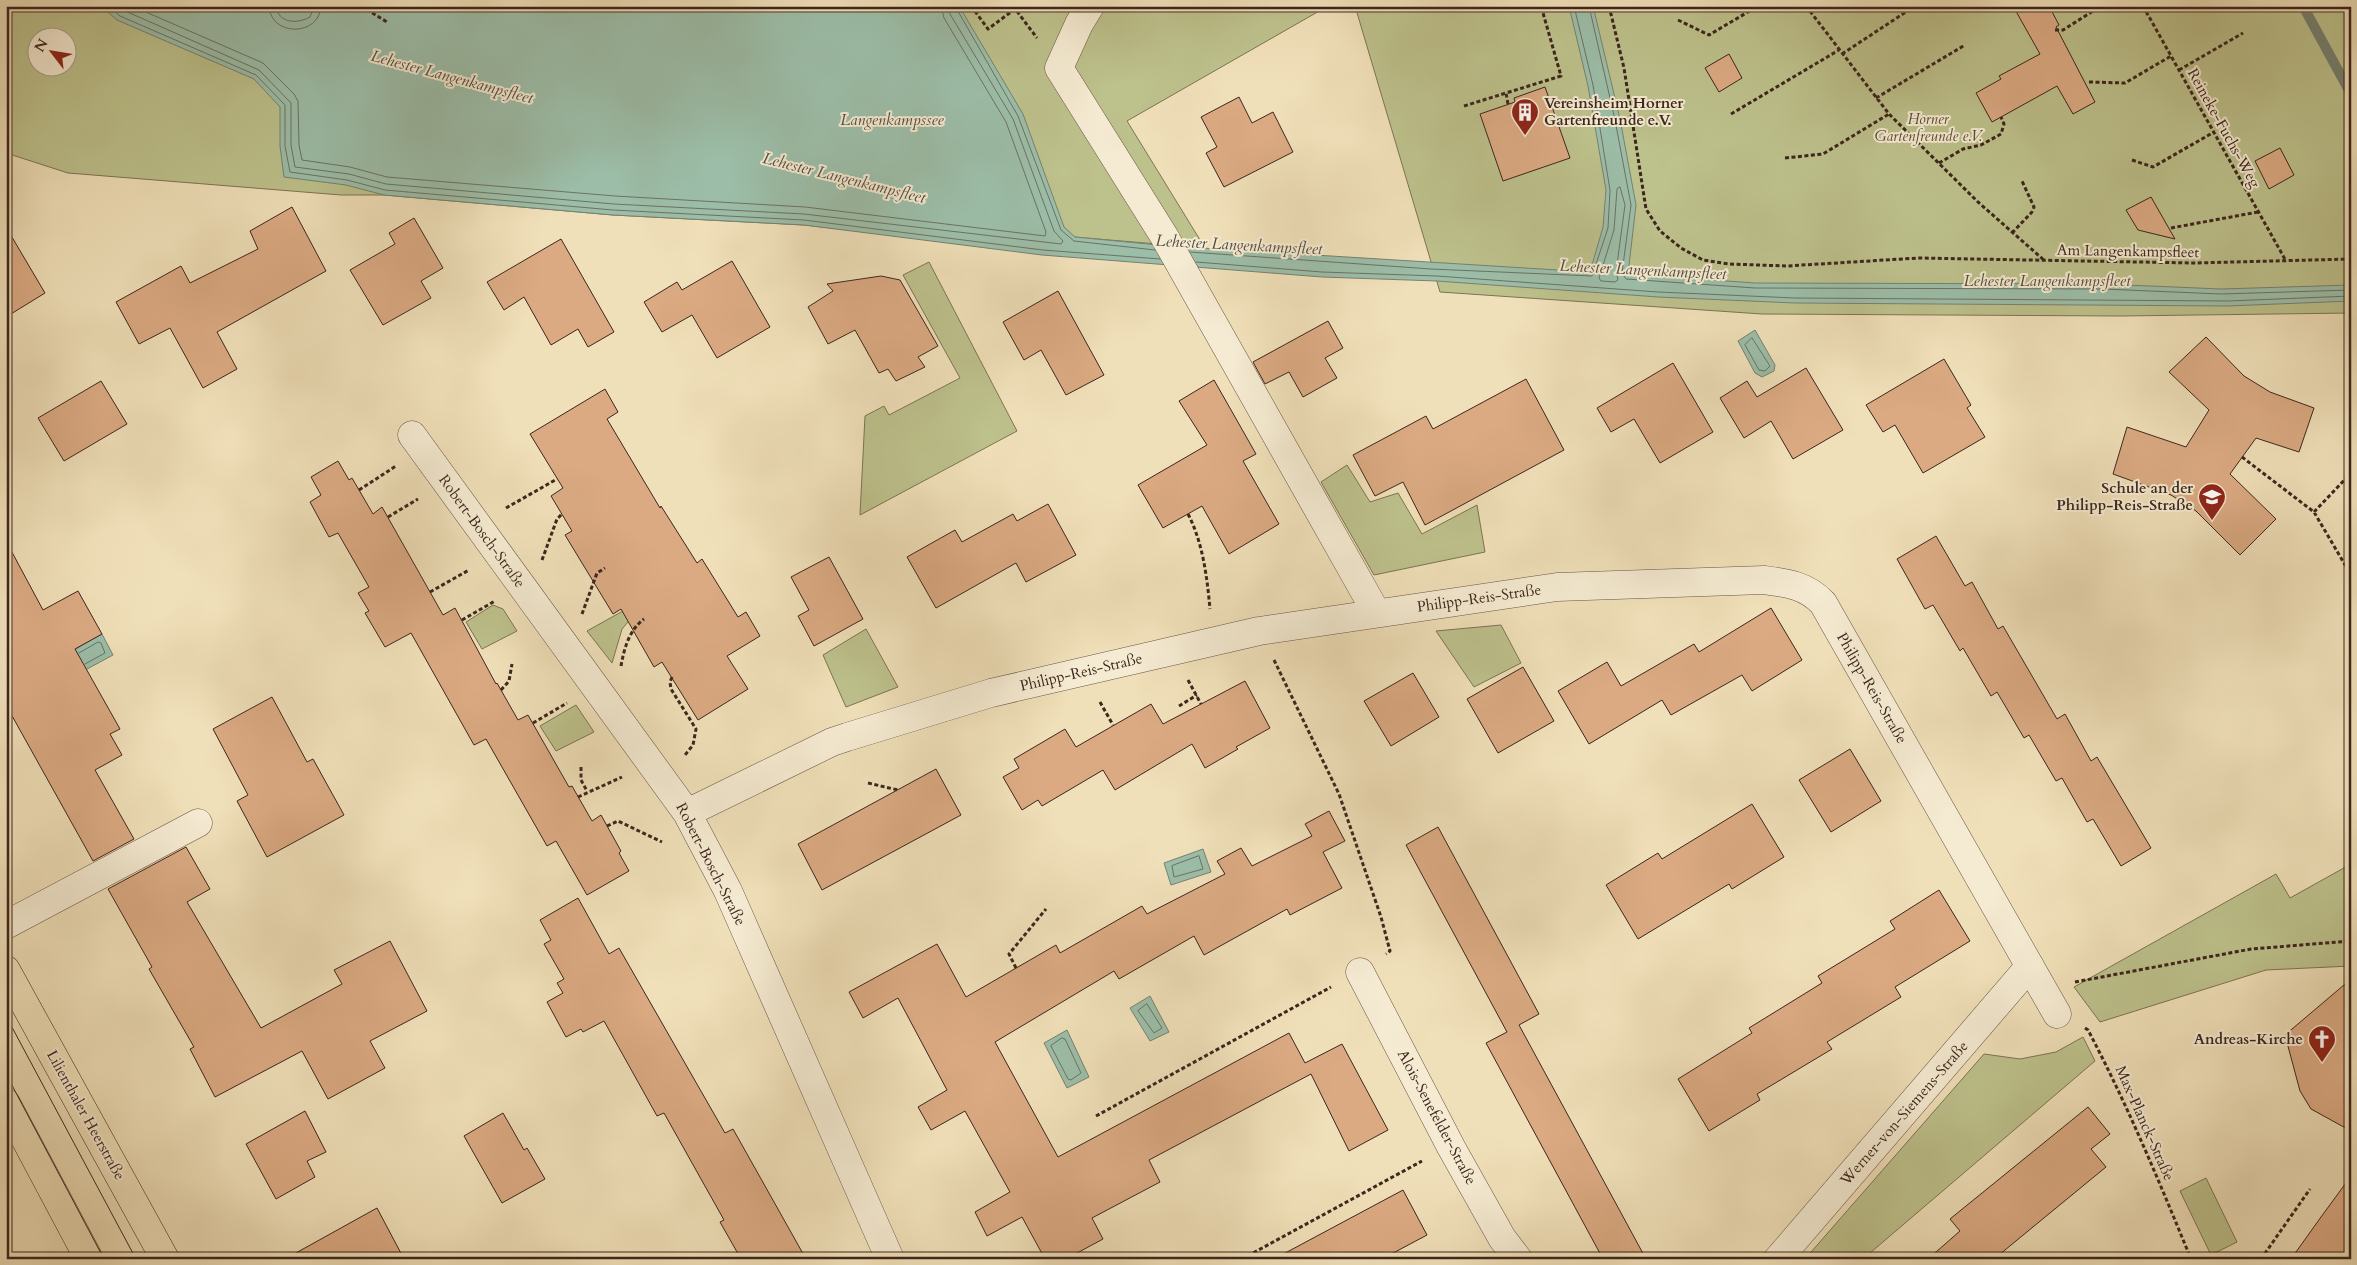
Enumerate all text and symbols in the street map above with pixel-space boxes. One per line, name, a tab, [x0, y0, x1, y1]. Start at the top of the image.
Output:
north arrow	[28, 28, 78, 78]
text: N	[30, 35, 53, 56]
water label: Lehester Langenkampsfleet	[369, 45, 536, 109]
street label: Reineke-Fuchs-Weg	[2183, 65, 2265, 192]
place label: Vereinsheim Horner Gartenfreunde e.V.	[1544, 93, 1684, 130]
building icon: Vereinsheim Horner Gartenfreunde e.V.	[1510, 97, 1540, 136]
water label: Langenkampssee	[840, 109, 945, 131]
park label: Horner Gartenfreunde e.V.	[1875, 109, 1984, 146]
water label: Lehester Langenkampsfleet	[760, 147, 928, 209]
water label: Lehester Langenkampsfleet	[1155, 230, 1323, 260]
street label: Am Langenkampsfleet	[2057, 240, 2200, 262]
water label: Lehester Langenkampsfleet	[1559, 255, 1727, 285]
water label: Lehester Langenkampsfleet	[1964, 270, 2131, 292]
street label: Robert-Bosch-Straße	[434, 470, 530, 592]
place label: Schule an der Philipp-Reis-Straße	[2056, 478, 2194, 515]
school or university icon: Schule an der Philipp-Reis-Straße	[2197, 482, 2227, 521]
street label: Philipp-Reis-Straße	[1416, 579, 1543, 617]
street label: Philipp-Reis-Straße	[1832, 629, 1912, 747]
street label: Philipp-Reis-Straße	[1018, 648, 1144, 696]
street label: Robert-Bosch-Straße	[671, 799, 751, 929]
church icon: Andreas-Kirche	[2307, 1024, 2337, 1063]
place label: Andreas-Kirche	[2194, 1029, 2303, 1049]
street label: Werner-von-Siemens-Straße	[1835, 1036, 1973, 1190]
street label: Alois-Senefelder-Straße	[1393, 1046, 1481, 1188]
street label: Lilienthaler Heerstraße	[42, 1047, 130, 1184]
street label: Max-Planck-Straße	[2111, 1062, 2179, 1184]

